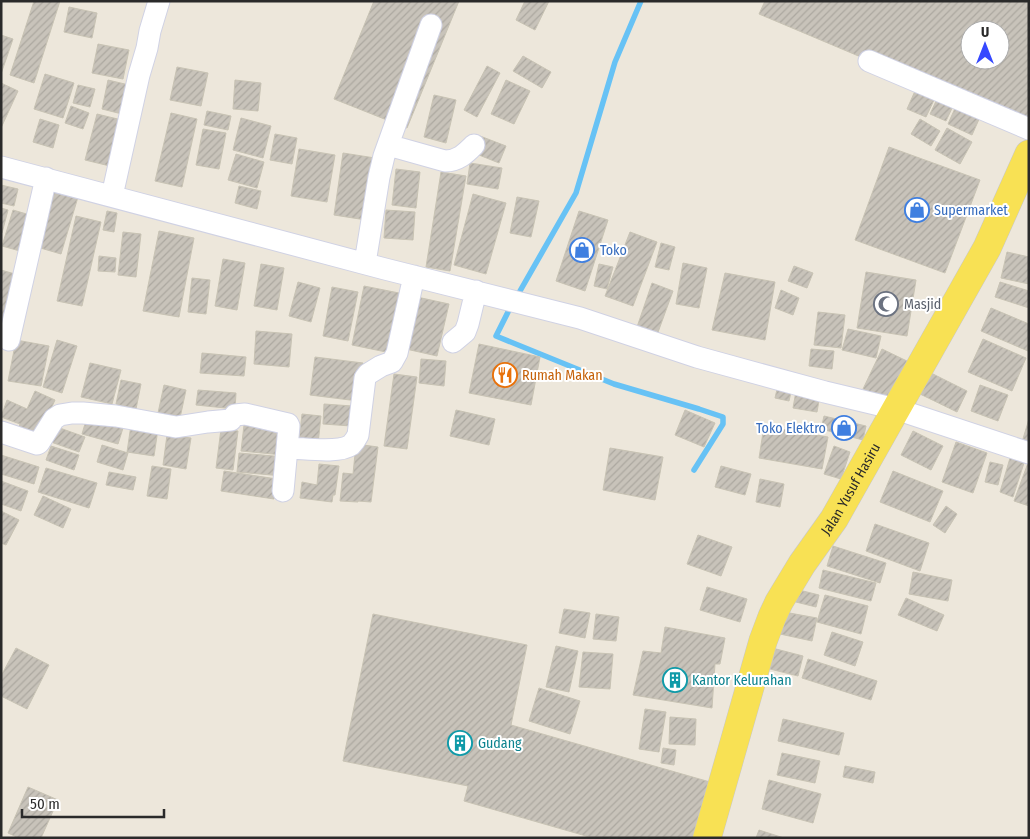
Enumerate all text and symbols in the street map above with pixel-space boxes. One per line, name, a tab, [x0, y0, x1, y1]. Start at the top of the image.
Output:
north arrow	[960, 20, 1010, 70]
text: U	[981, 24, 989, 41]
shop icon: Supermarket	[904, 197, 930, 223]
place label: Supermarket	[934, 202, 1008, 219]
shop icon: Toko	[569, 237, 595, 263]
place label: Toko	[600, 242, 627, 259]
mosque icon: Masjid	[873, 291, 899, 317]
place label: Masjid	[904, 296, 941, 313]
restaurant icon: Rumah Makan	[492, 362, 518, 388]
place label: Rumah Makan	[522, 367, 603, 384]
shop icon: Toko Elektro	[831, 415, 857, 441]
place label: Toko Elektro	[756, 420, 826, 437]
street label: Jalan Yusuf Hasiru	[817, 440, 884, 538]
building icon: Kantor Kelurahan	[662, 667, 688, 693]
place label: Kantor Kelurahan	[692, 672, 792, 689]
building icon: Gudang	[447, 730, 473, 756]
place label: Gudang	[478, 735, 522, 752]
scale bar	[22, 786, 165, 818]
text: 50 m	[30, 795, 60, 813]

